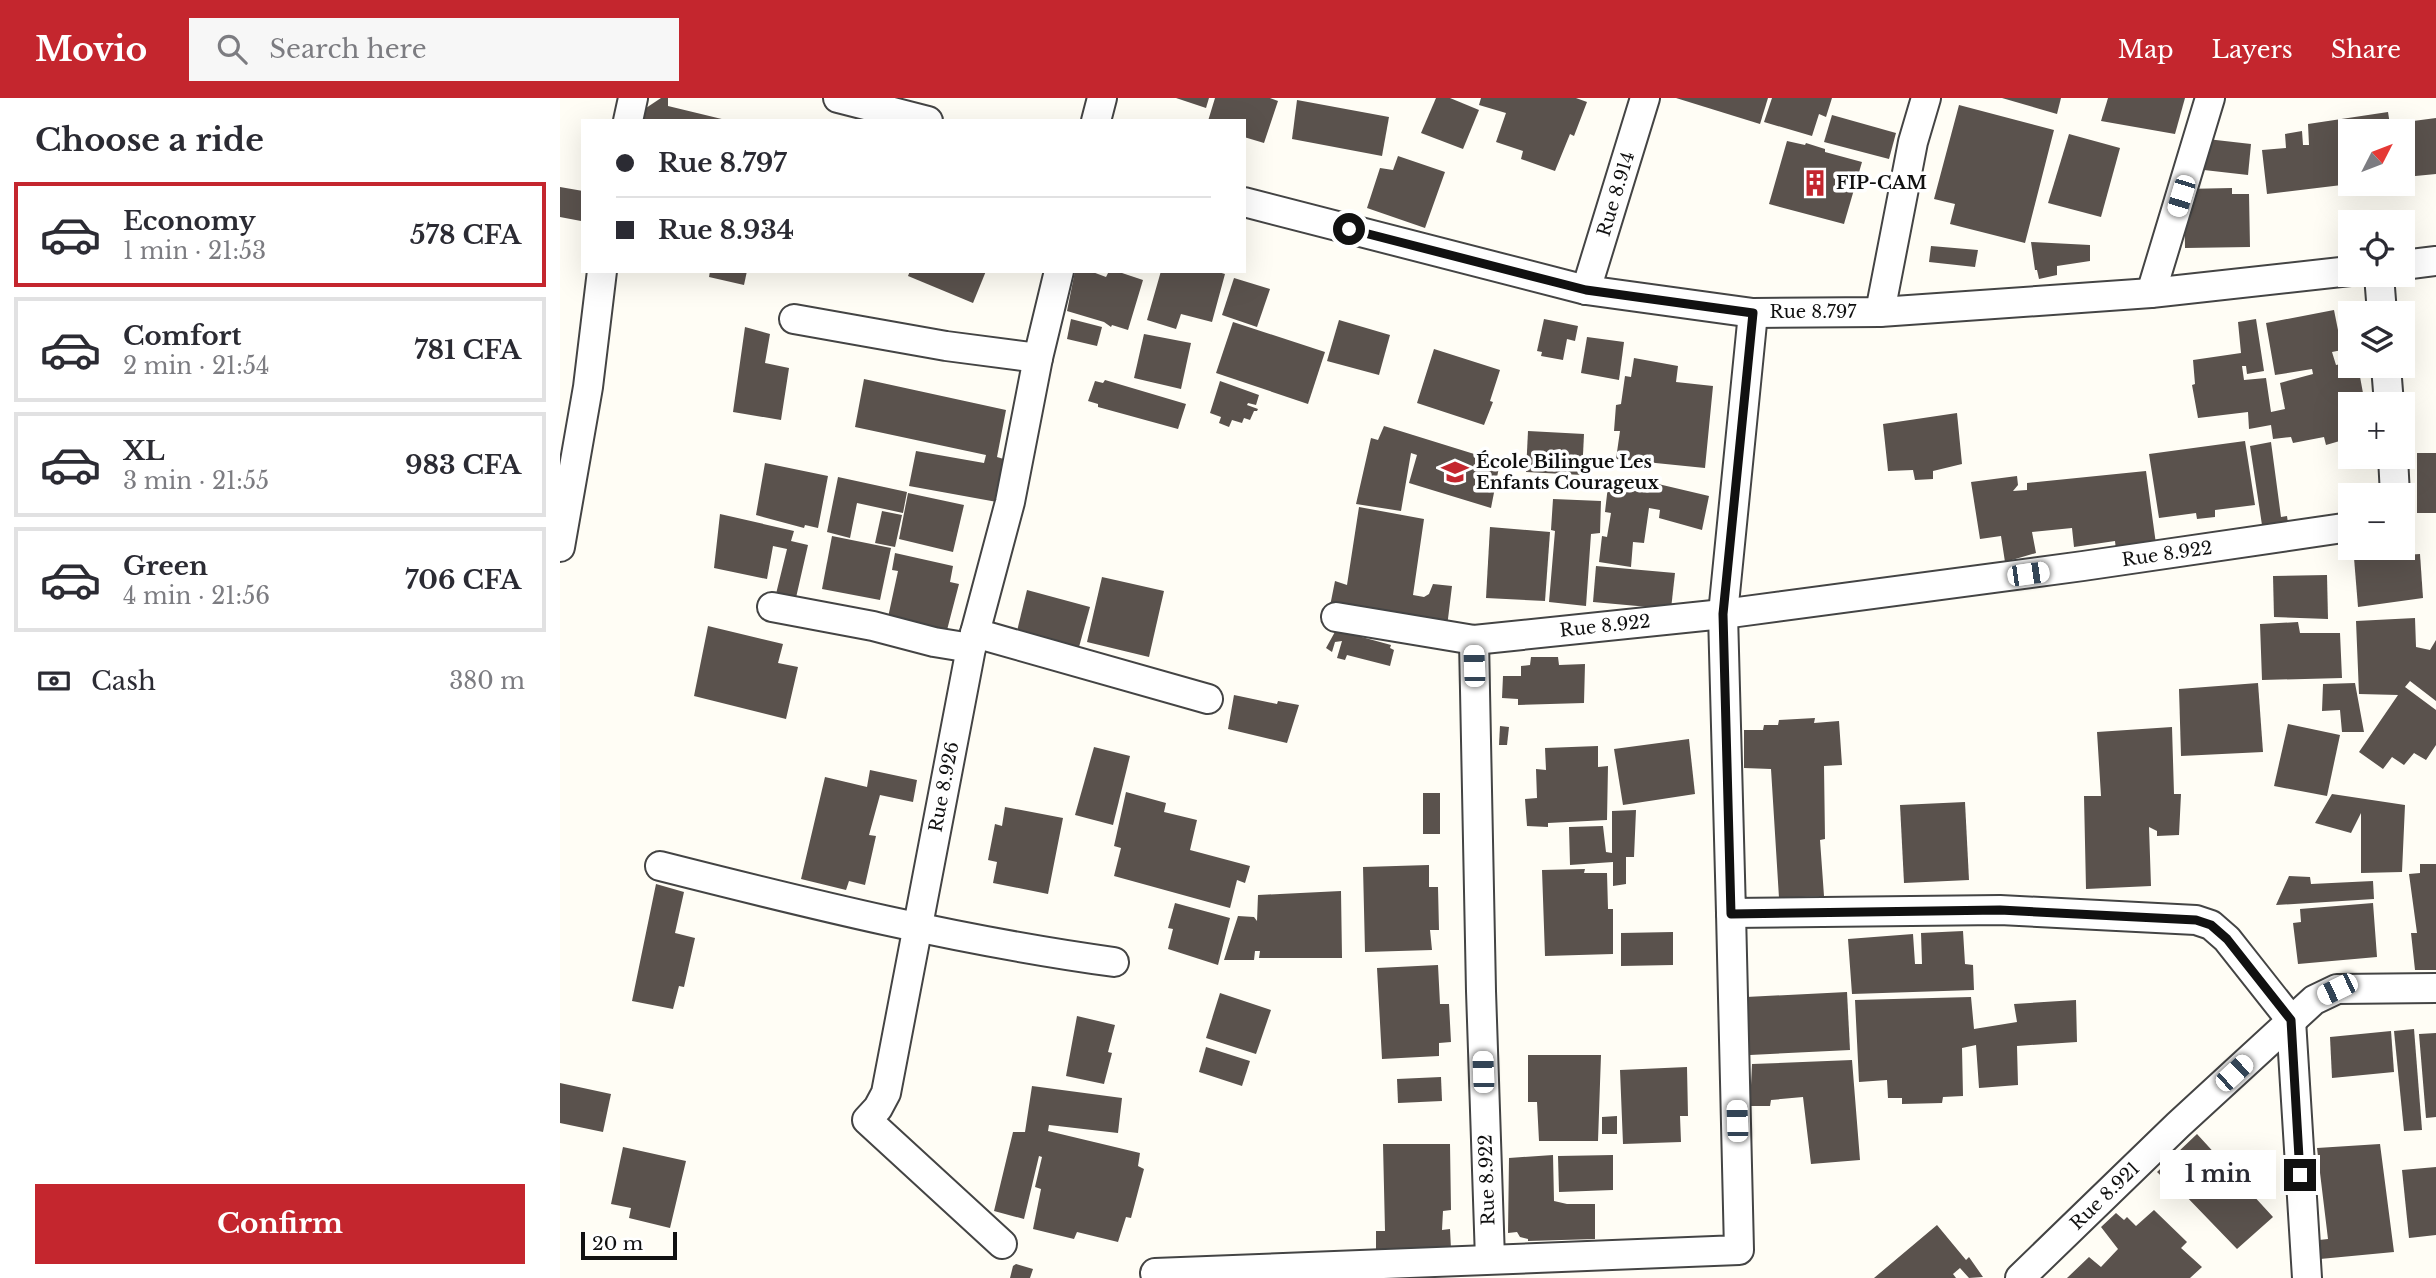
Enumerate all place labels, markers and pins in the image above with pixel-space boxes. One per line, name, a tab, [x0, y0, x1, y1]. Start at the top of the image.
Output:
building icon: FIP-CAM	[1800, 168, 1830, 198]
place label: FIP-CAM	[1836, 172, 1927, 194]
place label: École Bilingue Les Enfants Courageux	[1476, 450, 1659, 494]
school or university icon: École Bilingue Les Enfants Courageux	[1440, 457, 1470, 487]

